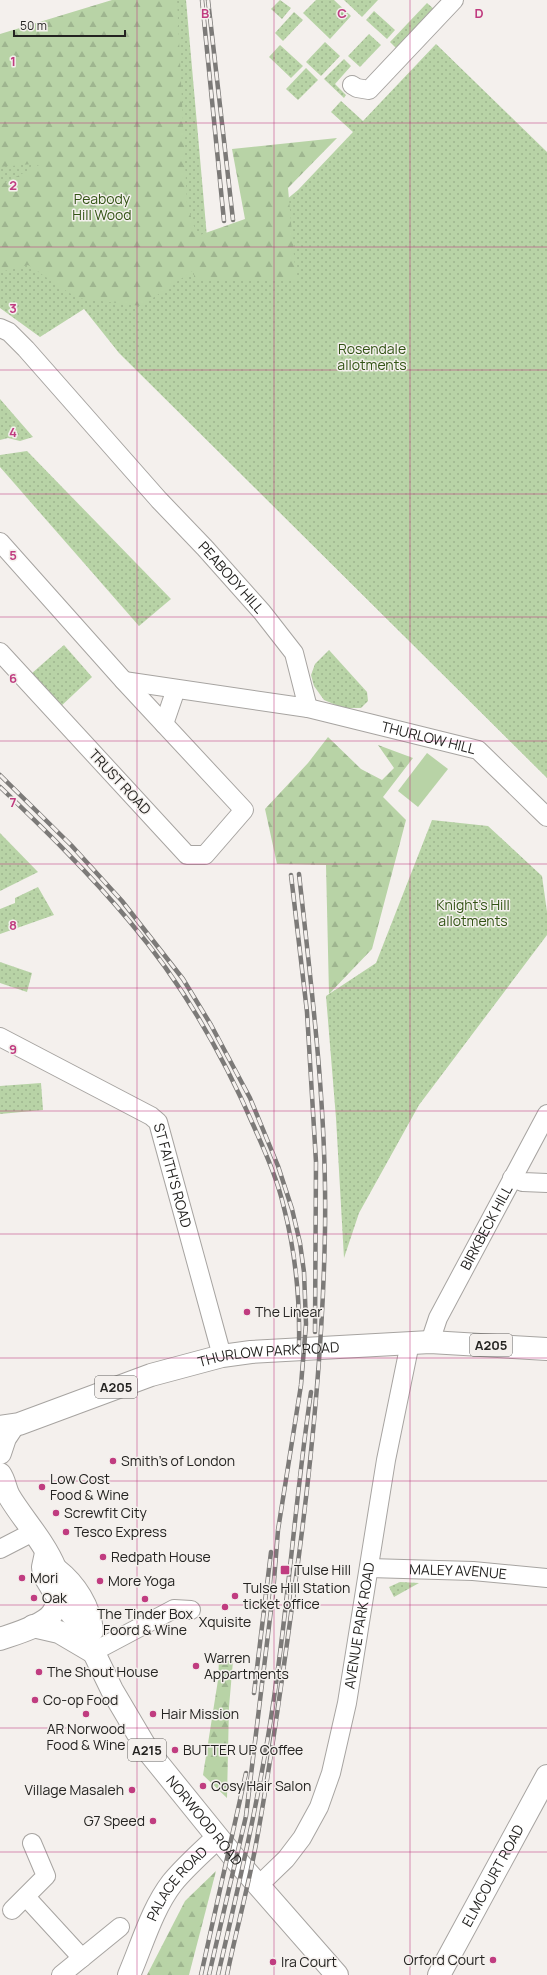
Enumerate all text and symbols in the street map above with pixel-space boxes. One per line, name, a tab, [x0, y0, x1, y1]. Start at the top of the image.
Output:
text: B	[201, 4, 209, 22]
text: C	[337, 4, 347, 22]
text: D	[474, 4, 484, 22]
scale bar	[14, 12, 125, 38]
text: 50 m	[20, 17, 47, 34]
text: 1	[10, 52, 16, 70]
text: 2	[9, 176, 17, 194]
park label: Peabody Hill Wood	[72, 189, 132, 224]
text: 3	[9, 299, 17, 317]
park label: Rosendale allotments	[337, 339, 407, 374]
text: 4	[9, 423, 17, 441]
street label: PEABODY HILL	[195, 537, 269, 617]
text: 5	[9, 546, 17, 564]
text: 6	[9, 669, 17, 687]
street label: THURLOW HILL	[379, 716, 478, 758]
street label: TRUST ROAD	[85, 745, 156, 818]
text: 7	[10, 793, 17, 811]
park label: Knight's Hill allotments	[436, 895, 510, 930]
text: 8	[9, 916, 17, 934]
text: 9	[9, 1040, 17, 1058]
street label: ST FAITH'S ROAD	[150, 1121, 196, 1230]
street label: BIRKBECK HILL	[456, 1182, 516, 1273]
place label: The Linear	[255, 1302, 322, 1321]
marker: The Linear	[242, 1307, 252, 1317]
road number: A205	[470, 1334, 512, 1356]
street label: THURLOW PARK ROAD	[196, 1337, 340, 1371]
road number: A205	[95, 1376, 137, 1398]
place label: Smith's of London	[121, 1451, 235, 1470]
marker: Smith's of London	[108, 1456, 118, 1466]
place label: Low Cost Food & Wine	[50, 1469, 129, 1504]
marker: Low Cost Food & Wine	[37, 1482, 47, 1492]
place label: Screwfit City	[64, 1503, 147, 1522]
marker: Screwfit City	[51, 1508, 61, 1518]
place label: Tesco Express	[74, 1522, 167, 1541]
marker: Tesco Express	[61, 1527, 71, 1537]
place label: Redpath House	[111, 1547, 211, 1566]
marker: Redpath House	[98, 1552, 108, 1562]
street label: MALEY AVENUE	[409, 1559, 508, 1583]
place label: Tulse Hill	[294, 1560, 351, 1579]
street label: AVENUE PARK ROAD	[339, 1561, 378, 1690]
marker: Tulse Hill	[279, 1564, 291, 1576]
place label: Mori	[30, 1568, 58, 1587]
place label: More Yoga	[108, 1571, 175, 1590]
marker: Mori	[17, 1573, 27, 1583]
marker: More Yoga	[95, 1576, 105, 1586]
place label: Tulse Hill Station ticket office	[243, 1578, 350, 1613]
place label: Oak	[42, 1588, 68, 1607]
marker: Tulse Hill Station ticket office	[230, 1591, 240, 1601]
marker: Oak	[29, 1593, 39, 1603]
marker: The Tinder Box Foord & Wine	[140, 1594, 150, 1604]
marker: Xquisite	[220, 1602, 230, 1612]
place label: The Tinder Box Foord & Wine	[97, 1604, 194, 1639]
place label: Xquisite	[199, 1612, 251, 1631]
place label: Warren Appartments	[204, 1648, 289, 1683]
marker: Warren Appartments	[191, 1661, 201, 1671]
place label: The Shout House	[47, 1662, 158, 1681]
marker: The Shout House	[34, 1667, 44, 1677]
place label: Co-op Food	[43, 1690, 118, 1709]
marker: Co-op Food	[30, 1695, 40, 1705]
place label: Hair Mission	[161, 1704, 239, 1723]
marker: AR Norwood Food & Wine	[81, 1709, 91, 1719]
marker: Hair Mission	[148, 1709, 158, 1719]
place label: AR Norwood Food & Wine	[47, 1719, 125, 1754]
road number: A215	[128, 1739, 166, 1761]
place label: BUTTER UP Coffee	[183, 1740, 303, 1759]
marker: BUTTER UP Coffee	[170, 1745, 180, 1755]
street label: NORWOOD ROAD	[162, 1771, 247, 1869]
place label: Cosy Hair Salon	[211, 1776, 311, 1795]
place label: Village Masaleh	[25, 1780, 124, 1799]
marker: Cosy Hair Salon	[198, 1781, 208, 1791]
marker: Village Masaleh	[127, 1785, 137, 1795]
place label: G7 Speed	[84, 1811, 145, 1830]
marker: G7 Speed	[148, 1816, 158, 1826]
street label: ELMCOURT ROAD	[457, 1821, 528, 1930]
street label: PALACE ROAD	[142, 1842, 211, 1924]
place label: Orford Court	[404, 1950, 485, 1969]
place label: Ira Court	[281, 1952, 337, 1971]
marker: Orford Court	[488, 1955, 498, 1965]
marker: Ira Court	[268, 1957, 278, 1967]

